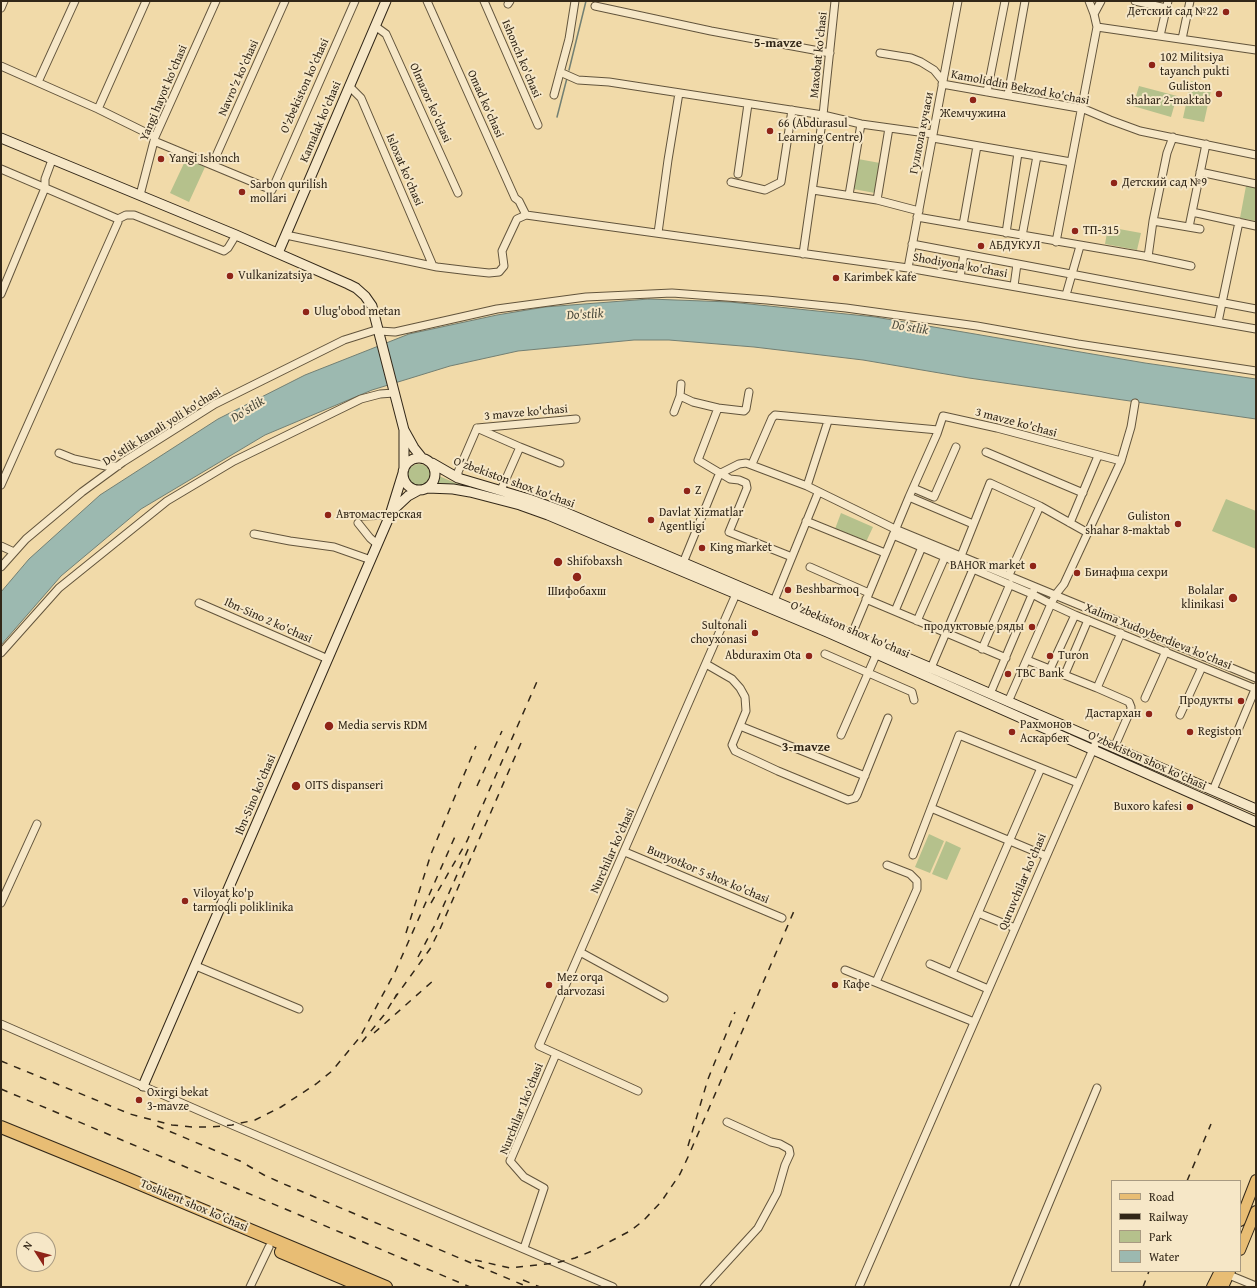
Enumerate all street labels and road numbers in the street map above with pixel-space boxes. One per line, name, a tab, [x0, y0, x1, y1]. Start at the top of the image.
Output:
street label: Maxobat ko'chasi	[807, 11, 831, 99]
street label: Ishonch ko'chasi	[498, 18, 544, 100]
street label: O'zbekiston ko'chasi	[278, 36, 332, 136]
street label: Navro'z ko'chasi	[216, 38, 262, 118]
street label: Yangi hayot ko'chasi	[137, 43, 191, 143]
street label: Olmazor ko'chasi	[406, 61, 454, 145]
street label: Omad ko'chasi	[464, 68, 506, 140]
street label: Kamoliddin Bekzod ko'chasi	[950, 68, 1090, 108]
street label: Kamalak ko'chasi	[297, 79, 345, 165]
street label: Гуллола кучаси	[907, 91, 937, 175]
street label: Isloxat ko'chasi	[382, 132, 426, 208]
street label: Shodiyona ko'chasi	[911, 251, 1009, 281]
street label: Do'stlik kanali yoli ko'chasi	[100, 385, 224, 469]
street label: 3 mavze ko'chasi	[484, 402, 568, 424]
street label: 3 mavze ko'chasi	[974, 405, 1058, 441]
street label: O'zbekiston shox ko'chasi	[451, 454, 577, 512]
street label: Ibn-Sino 2 ko'chasi	[222, 595, 314, 647]
street label: O'zbekiston shox ko'chasi	[788, 598, 912, 662]
street label: Xalima Xudoyberdieva ko'chasi	[1082, 601, 1234, 673]
street label: O'zbekiston shox ko'chasi	[1085, 728, 1209, 794]
street label: Ibn-Sino ko'chasi	[233, 752, 279, 838]
street label: Nurchilar ko'chasi	[588, 806, 638, 896]
street label: Quruvchilar ko'chasi	[996, 831, 1050, 933]
street label: Bunyotkor 5 shox ko'chasi	[645, 843, 771, 907]
street label: Nurchilar 1ko'chasi	[497, 1061, 547, 1157]
street label: Toshkent shox ko'chasi	[138, 1177, 250, 1235]

